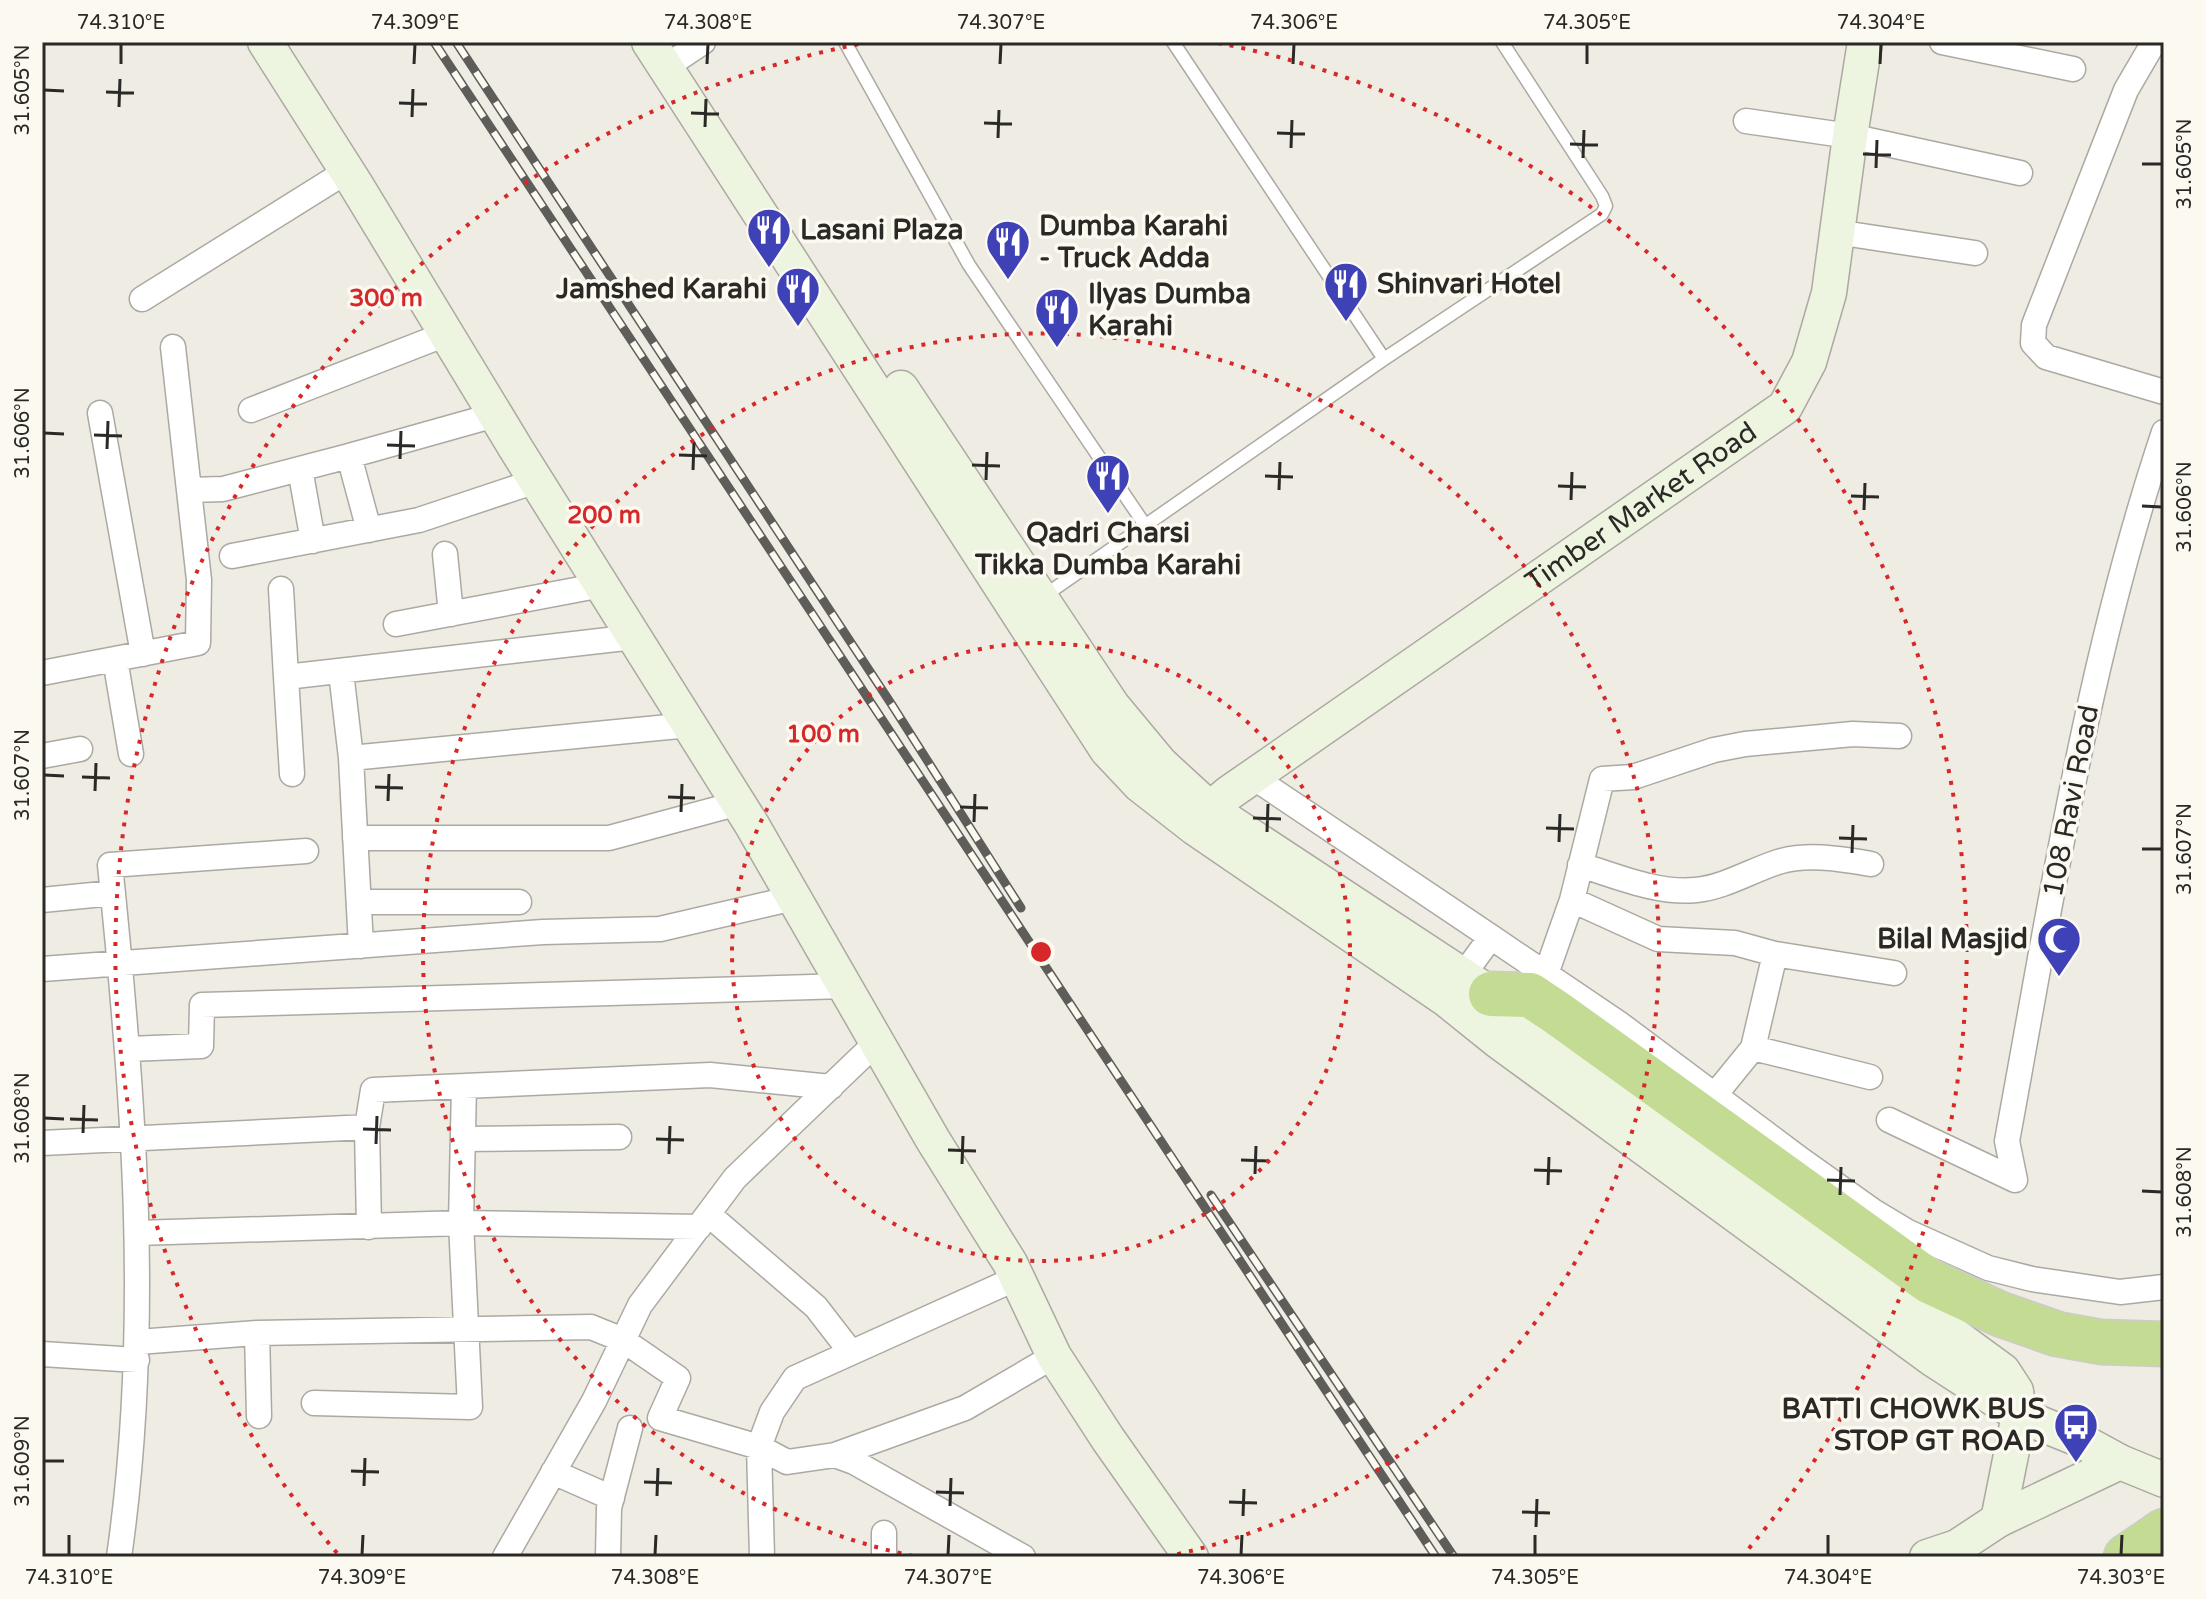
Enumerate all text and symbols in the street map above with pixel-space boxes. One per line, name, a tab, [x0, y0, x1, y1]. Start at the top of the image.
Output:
text: 74.310°E	[77, 11, 165, 35]
text: 74.309°E	[371, 11, 459, 35]
text: 74.308°E	[664, 11, 752, 35]
text: 74.307°E	[957, 11, 1045, 35]
text: 74.306°E	[1250, 11, 1338, 35]
text: 74.305°E	[1543, 11, 1631, 35]
text: 74.304°E	[1837, 11, 1925, 35]
text: 31.605°N	[11, 44, 35, 136]
text: 31.605°N	[2173, 118, 2197, 210]
restaurant icon: Lasani Plaza	[745, 206, 793, 269]
place label: Dumba Karahi - Truck Adda	[1039, 209, 1228, 275]
place label: Lasani Plaza	[800, 213, 963, 247]
restaurant icon: Dumba Karahi - Truck Adda	[984, 218, 1032, 281]
restaurant icon: Shinvari Hotel	[1322, 260, 1370, 323]
restaurant icon: Jamshed Karahi	[774, 265, 822, 328]
place label: Shinvari Hotel	[1377, 267, 1561, 301]
place label: Jamshed Karahi	[555, 272, 767, 306]
place label: Ilyas Dumba Karahi	[1088, 277, 1251, 343]
text: 300 m	[349, 284, 423, 313]
restaurant icon: Ilyas Dumba Karahi	[1033, 286, 1081, 349]
text: 31.606°N	[11, 387, 35, 479]
street label: Timber Market Road	[1519, 415, 1763, 599]
restaurant icon: Qadri Charsi Tikka Dumba Karahi	[1084, 452, 1132, 515]
text: 31.606°N	[2173, 461, 2197, 553]
text: 200 m	[567, 501, 641, 530]
place label: Qadri Charsi Tikka Dumba Karahi	[974, 516, 1241, 582]
street label: 108 Ravi Road	[2036, 702, 2106, 900]
text: 100 m	[786, 720, 860, 749]
text: 31.607°N	[11, 729, 35, 821]
text: 31.607°N	[2173, 803, 2197, 895]
mosque icon: Bilal Masjid	[2035, 915, 2083, 978]
place label: Bilal Masjid	[1877, 922, 2028, 956]
centre of rings	[1027, 938, 1055, 966]
text: 31.608°N	[11, 1072, 35, 1164]
text: 31.608°N	[2173, 1146, 2197, 1238]
place label: BATTI CHOWK BUS STOP GT ROAD	[1782, 1392, 2045, 1458]
bus stop icon: BATTI CHOWK BUS STOP GT ROAD	[2052, 1401, 2100, 1464]
text: 31.609°N	[11, 1415, 35, 1507]
text: 74.310°E	[25, 1566, 113, 1590]
text: 74.309°E	[318, 1566, 406, 1590]
text: 74.308°E	[611, 1566, 699, 1590]
text: 74.307°E	[904, 1566, 992, 1590]
text: 74.306°E	[1197, 1566, 1285, 1590]
text: 74.305°E	[1491, 1566, 1579, 1590]
text: 74.304°E	[1784, 1566, 1872, 1590]
text: 74.303°E	[2077, 1566, 2165, 1590]

